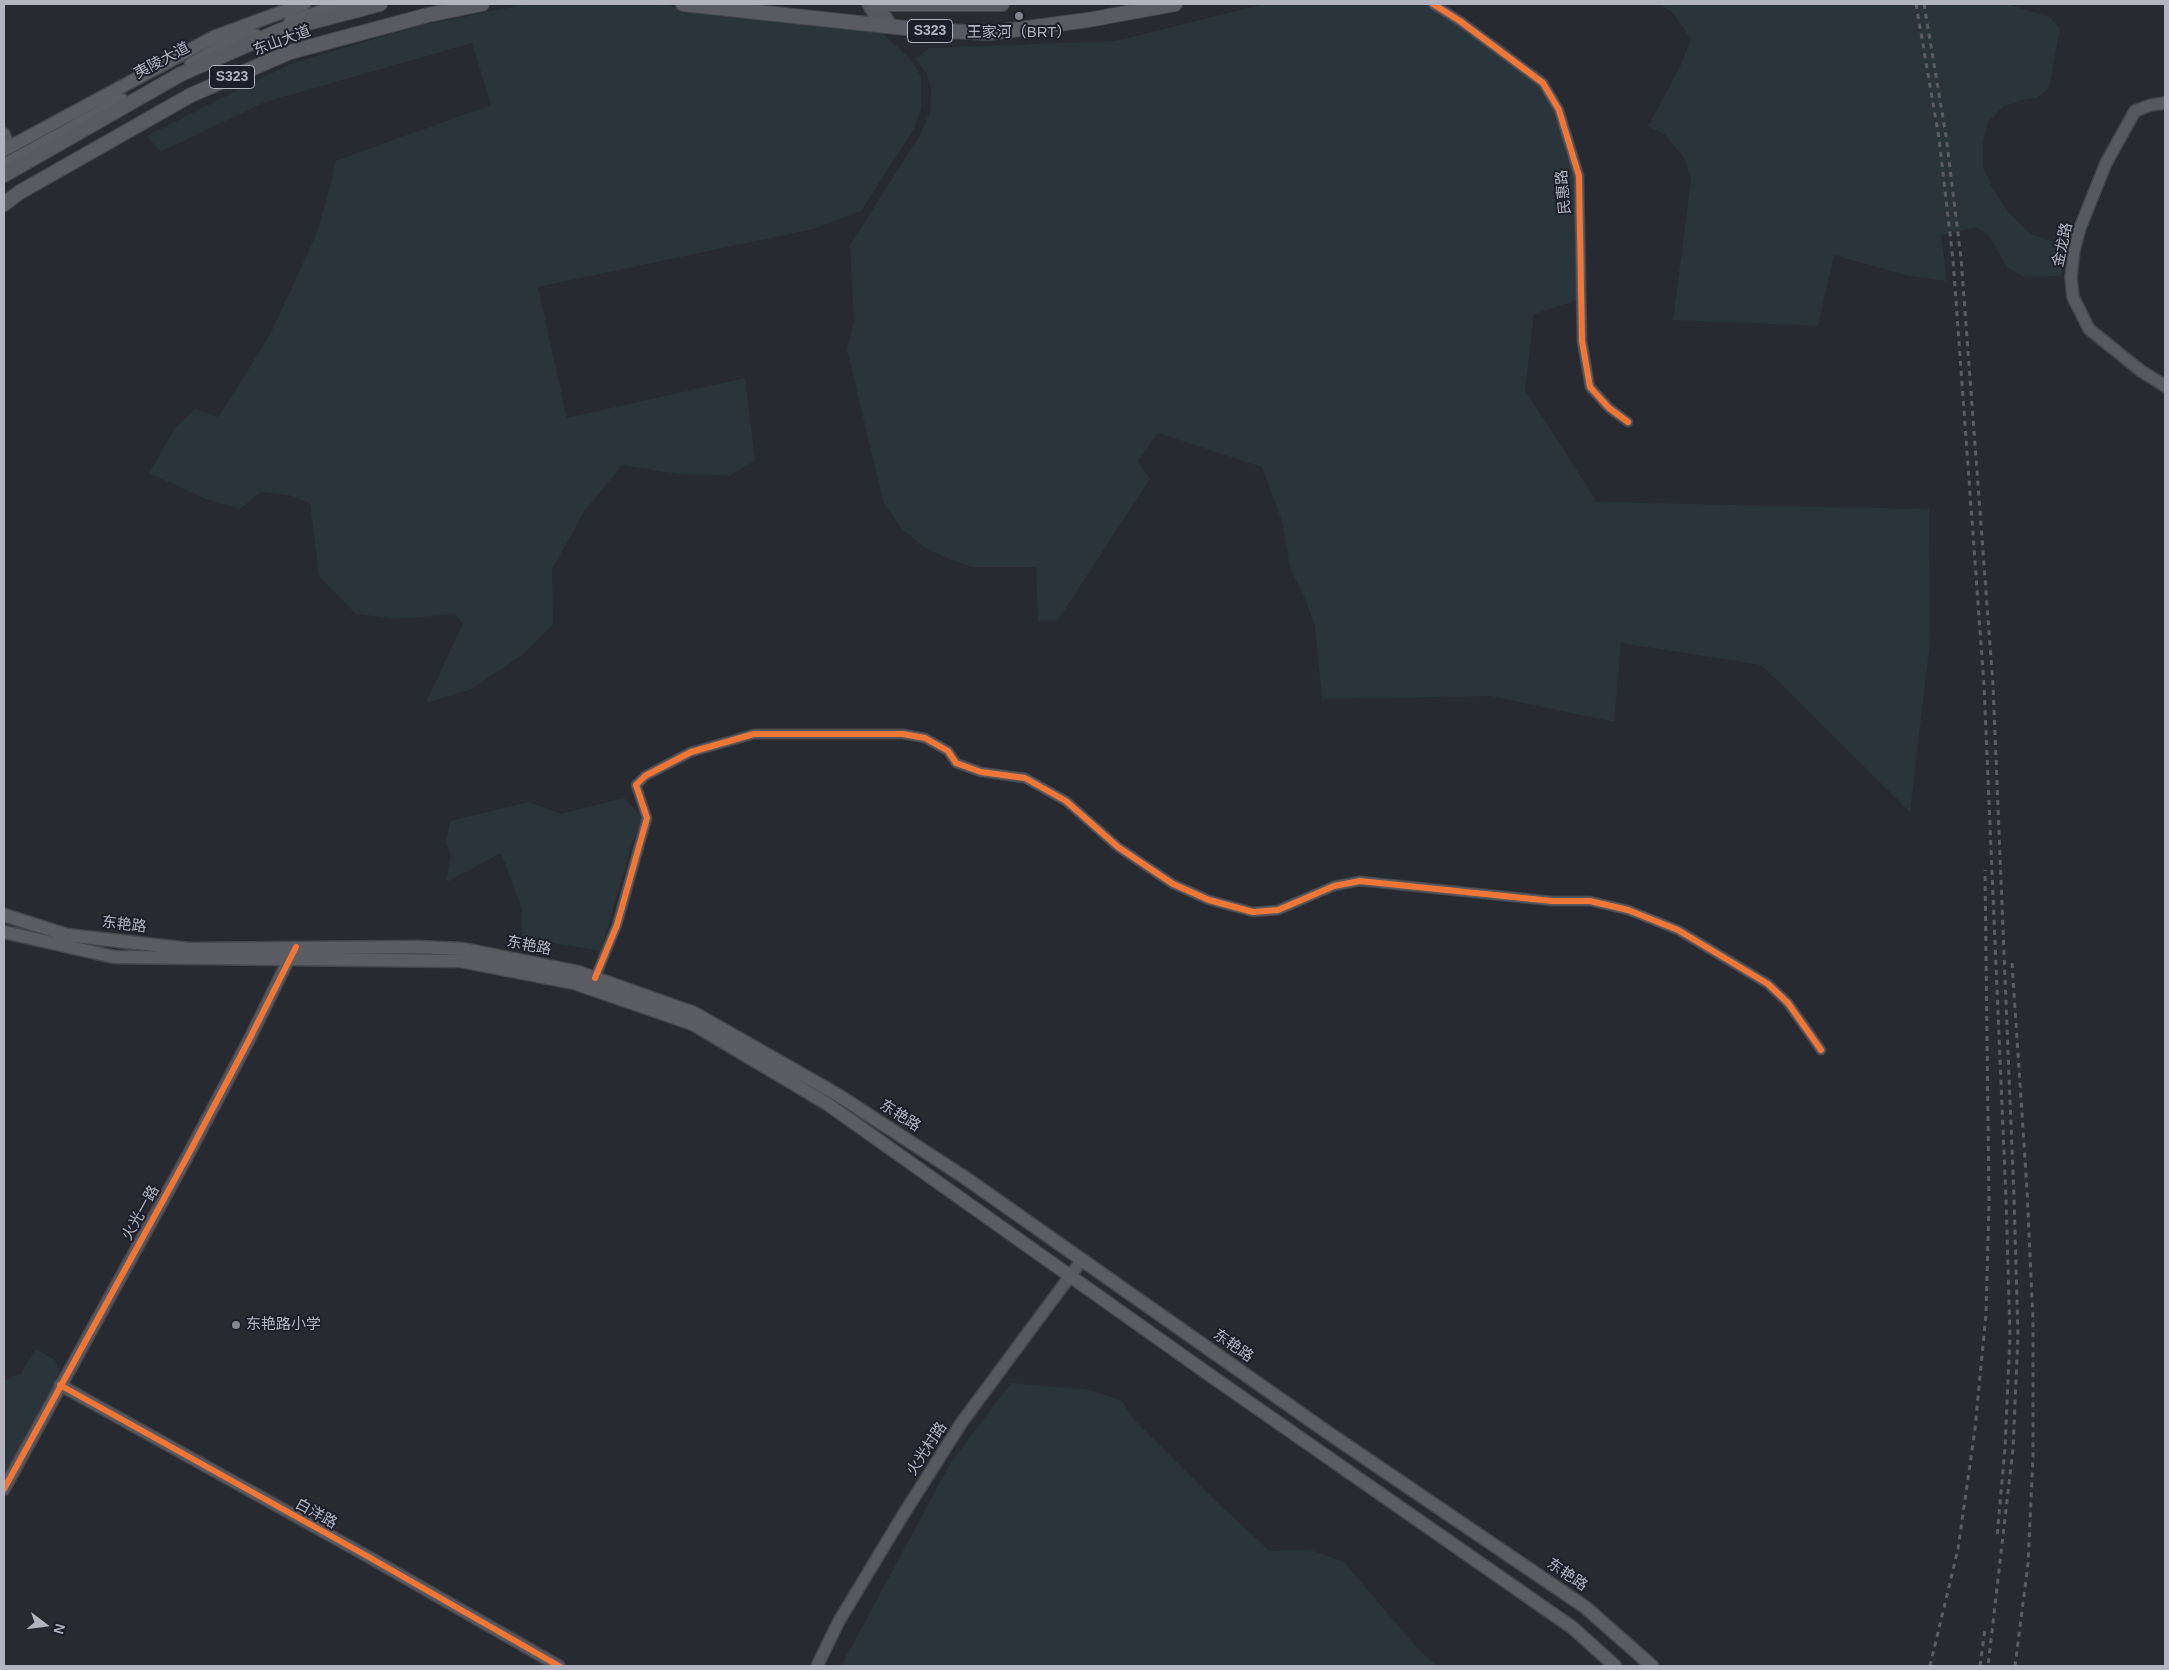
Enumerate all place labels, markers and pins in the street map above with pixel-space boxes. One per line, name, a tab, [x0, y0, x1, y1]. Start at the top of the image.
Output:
marker: 王家河（BRT）	[1013, 10, 1025, 22]
place label: 王家河（BRT）	[967, 24, 1071, 42]
place label: 东艳路小学	[246, 1316, 321, 1334]
marker: 东艳路小学	[230, 1319, 242, 1331]

